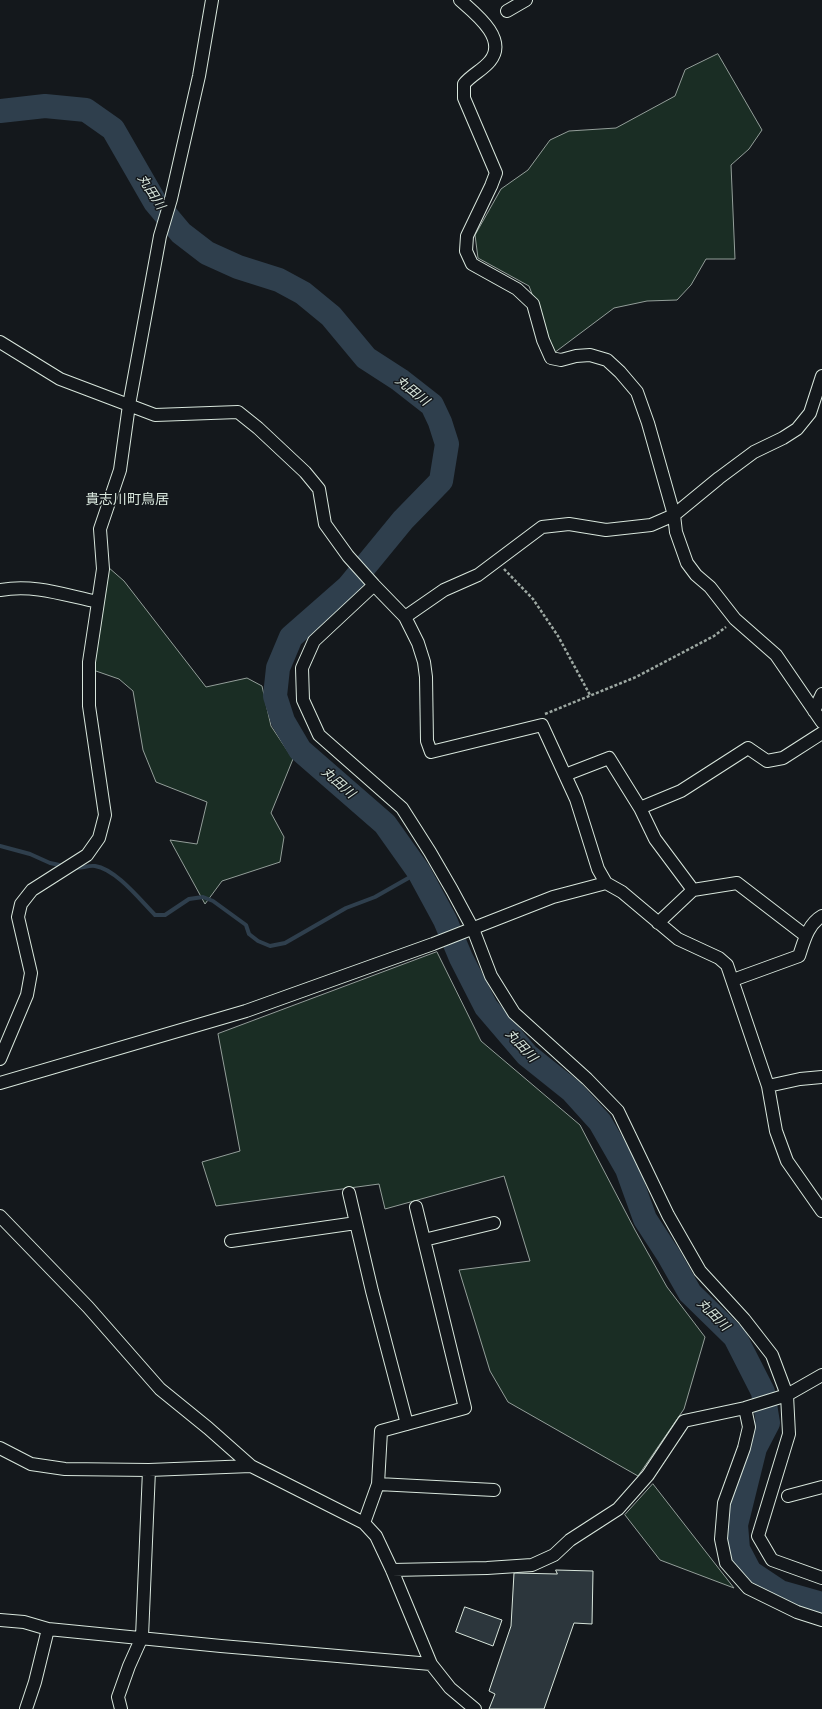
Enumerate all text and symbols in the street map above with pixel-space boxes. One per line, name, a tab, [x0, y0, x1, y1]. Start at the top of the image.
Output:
water label: 丸田川	[134, 171, 168, 213]
water label: 丸田川	[392, 373, 432, 409]
district label: 貴志川町鳥居	[85, 492, 169, 508]
water label: 丸田川	[318, 764, 358, 802]
water label: 丸田川	[502, 1026, 540, 1066]
water label: 丸田川	[694, 1296, 732, 1334]

